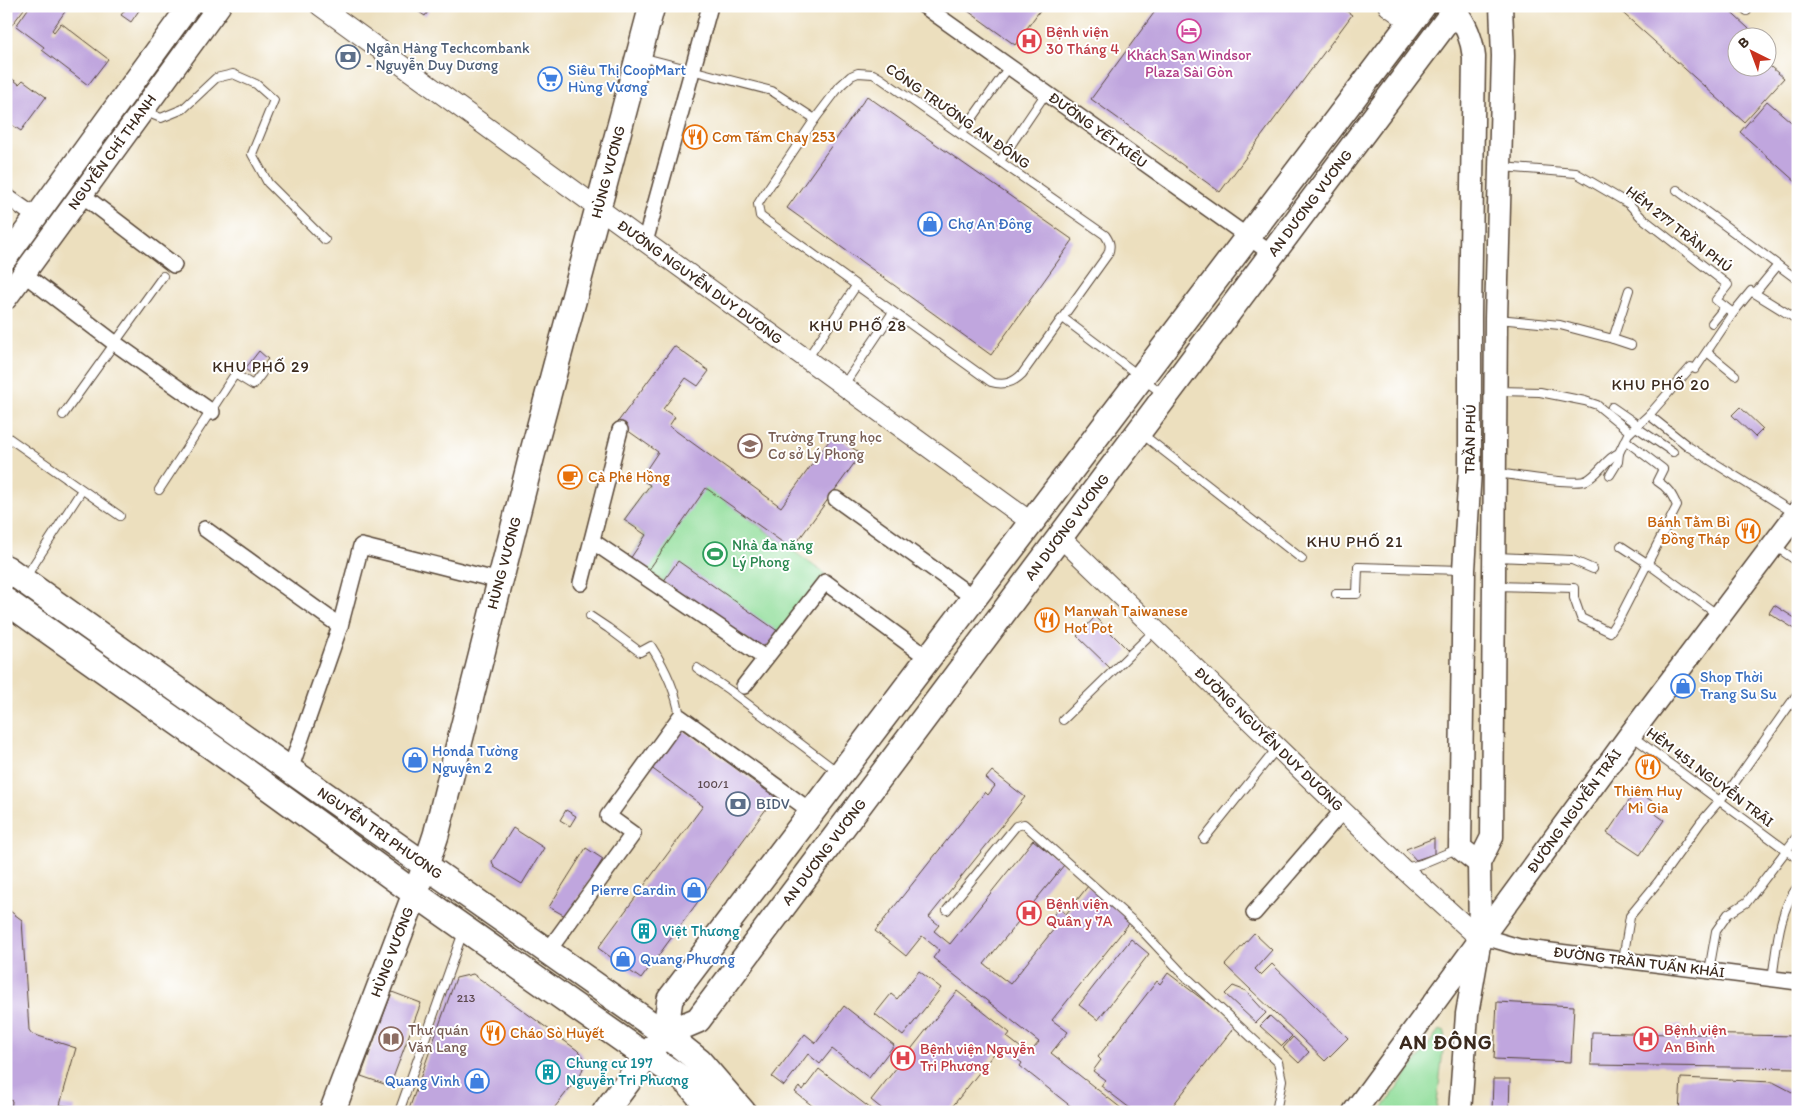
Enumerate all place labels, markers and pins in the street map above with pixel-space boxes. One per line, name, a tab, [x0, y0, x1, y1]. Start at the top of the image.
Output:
hotel icon: Khách Sạn Windsor Plaza Sài Gòn	[1176, 18, 1202, 44]
place label: Bệnh viện 30 Tháng 4	[1046, 23, 1119, 58]
hospital icon: Bệnh viện 30 Tháng 4	[1016, 28, 1042, 54]
place label: Ngân Hàng Techcombank - Nguyễn Duy Dương	[366, 39, 530, 74]
bank icon: Ngân Hàng Techcombank - Nguyễn Duy Dương	[335, 44, 361, 70]
place label: Khách Sạn Windsor Plaza Sài Gòn	[1127, 46, 1252, 81]
place label: Siêu Thị CoopMart Hùng Vương	[568, 61, 687, 96]
supermarket icon: Siêu Thị CoopMart Hùng Vương	[537, 66, 563, 92]
restaurant icon: Cơm Tấm Chay 253	[682, 124, 708, 150]
place label: Cơm Tấm Chay 253	[712, 128, 836, 146]
shop icon: Chợ An Đông	[917, 211, 943, 237]
place label: Chợ An Đông	[948, 215, 1032, 233]
place label: Trường Trung học Cơ sở Lý Phong	[768, 428, 882, 463]
school or university icon: Trường Trung học Cơ sở Lý Phong	[737, 433, 763, 459]
cafe icon: Cà Phê Hồng	[557, 464, 583, 490]
place label: Cà Phê Hồng	[588, 468, 671, 486]
place label: Bánh Tằm Bì Đồng Tháp	[1647, 513, 1730, 548]
restaurant icon: Bánh Tằm Bì Đồng Tháp	[1735, 518, 1761, 544]
place label: Nhà đa năng Lý Phong	[732, 536, 813, 571]
sports icon: Nhà đa năng Lý Phong	[702, 541, 728, 567]
place label: Manwah Taiwanese Hot Pot	[1064, 602, 1188, 637]
restaurant icon: Manwah Taiwanese Hot Pot	[1034, 607, 1060, 633]
place label: Shop Thời Trang Su Su	[1700, 668, 1778, 703]
shop icon: Shop Thời Trang Su Su	[1670, 673, 1696, 699]
place label: Honda Tường Nguyên 2	[432, 742, 519, 777]
shop icon: Honda Tường Nguyên 2	[402, 747, 428, 773]
restaurant icon: Thiêm Huy Mì Gia	[1635, 754, 1661, 780]
place label: Thiêm Huy Mì Gia	[1614, 782, 1682, 817]
bank icon: BIDV	[725, 791, 751, 817]
place label: BIDV	[756, 795, 790, 813]
shop icon: Pierre Cardin	[681, 877, 707, 903]
place label: Pierre Cardin	[591, 881, 676, 899]
place label: Bệnh viện Quân y 7A	[1046, 895, 1113, 930]
hospital icon: Bệnh viện Quân y 7A	[1016, 900, 1042, 926]
building icon: Việt Thương	[631, 918, 657, 944]
place label: Việt Thương	[662, 922, 740, 940]
shop icon: Quang Phương	[610, 946, 636, 972]
place label: Quang Phương	[640, 950, 736, 968]
restaurant icon: Cháo Sò Huyết	[480, 1020, 506, 1046]
place label: Thư quán Văn Lang	[408, 1021, 468, 1056]
place label: Bệnh viện An Bình	[1664, 1021, 1727, 1056]
place label: Cháo Sò Huyết	[510, 1024, 605, 1042]
library icon: Thư quán Văn Lang	[378, 1026, 404, 1052]
hospital icon: Bệnh viện An Bình	[1633, 1026, 1659, 1052]
place label: Bệnh viện Nguyễn Tri Phương	[920, 1040, 1035, 1075]
hospital icon: Bệnh viện Nguyễn Tri Phương	[890, 1045, 916, 1071]
place label: Chung cư 197 Nguyễn Tri Phương	[566, 1054, 689, 1089]
building icon: Chung cư 197 Nguyễn Tri Phương	[535, 1059, 561, 1085]
shop icon: Quang Vinh	[464, 1068, 490, 1094]
place label: Quang Vinh	[385, 1072, 460, 1090]

